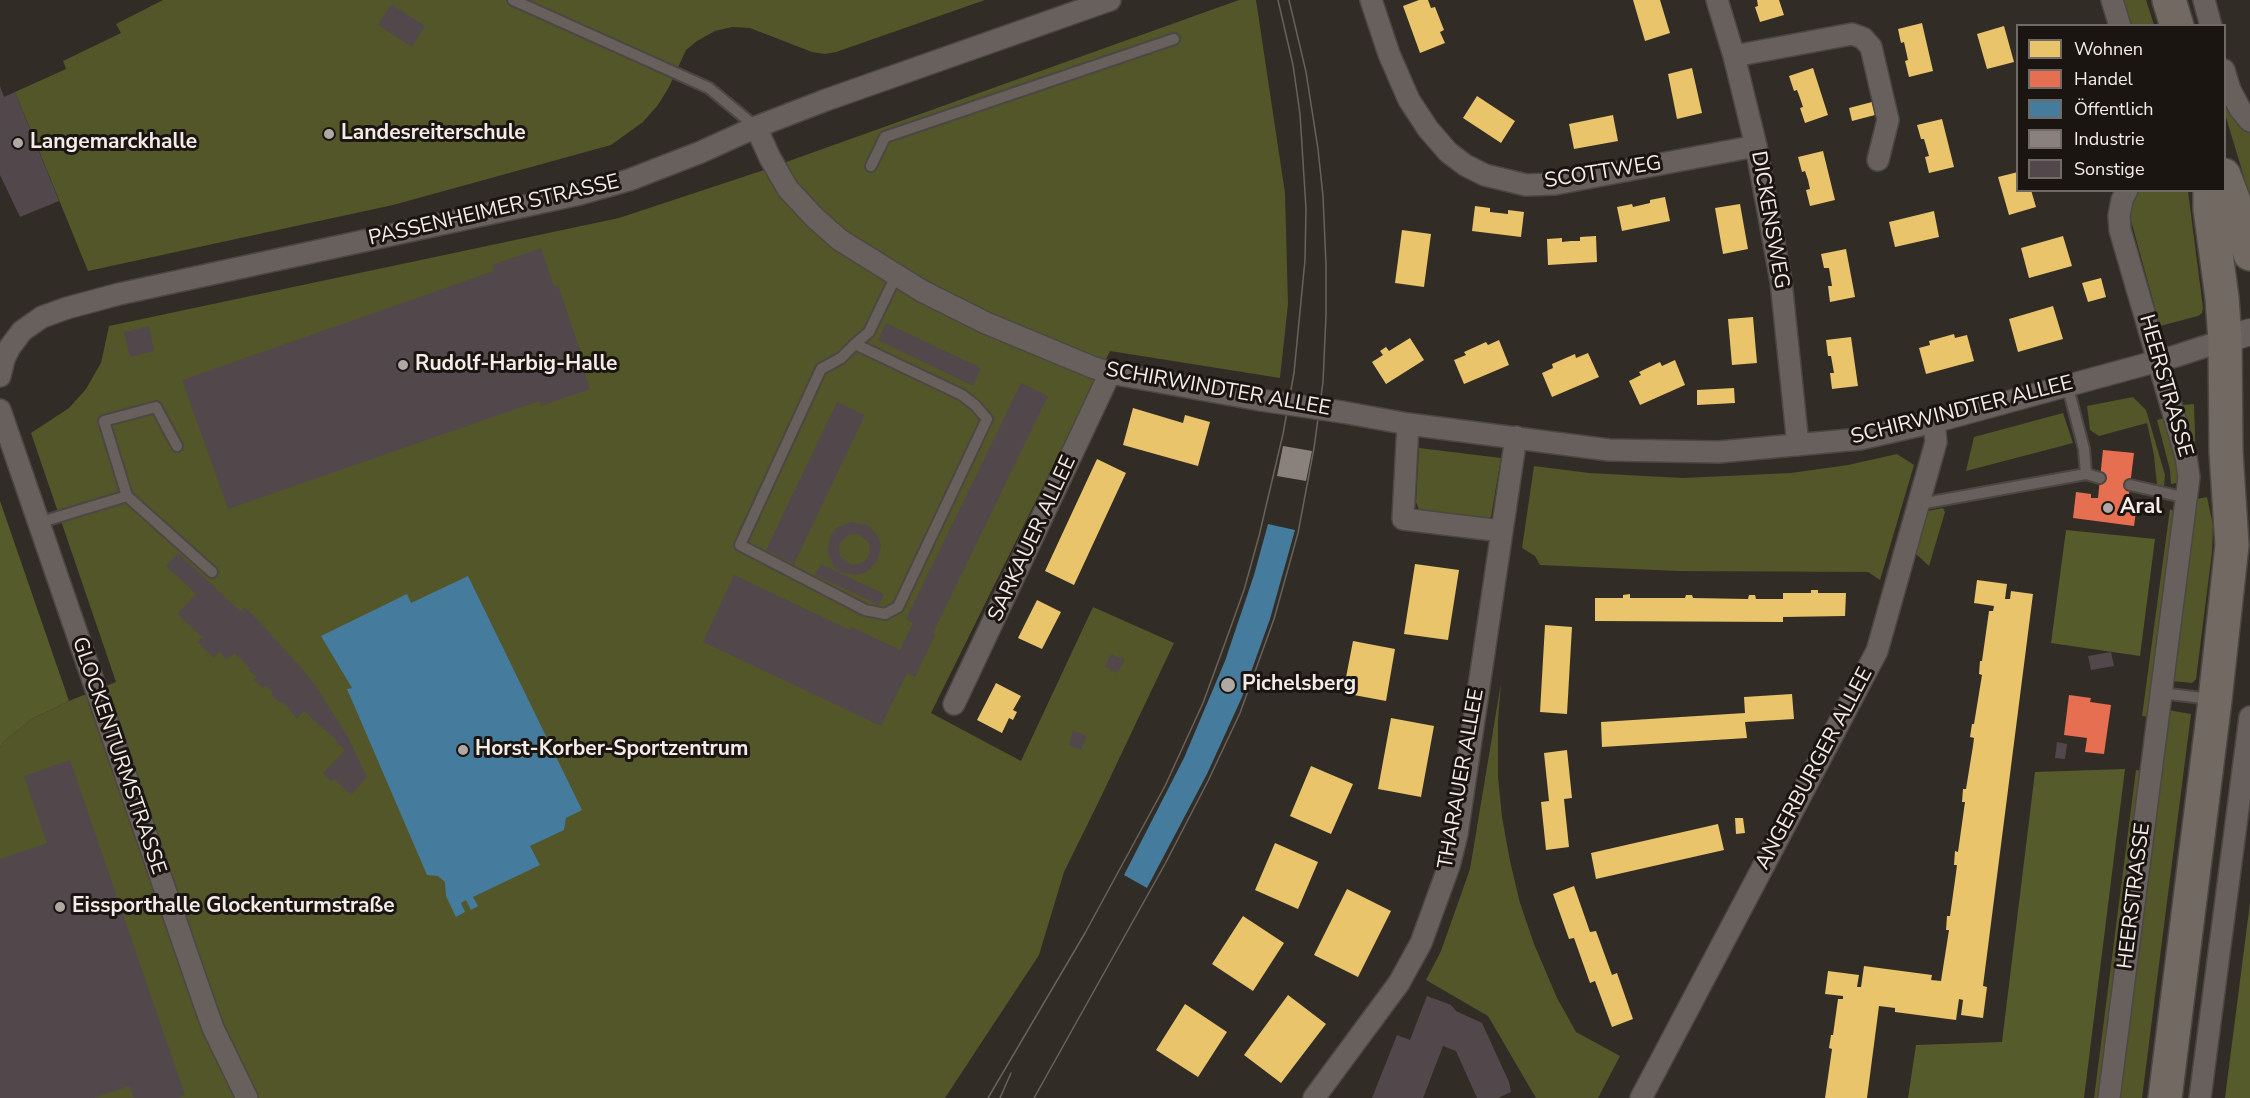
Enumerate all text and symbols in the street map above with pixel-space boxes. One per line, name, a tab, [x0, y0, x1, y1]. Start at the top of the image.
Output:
legend	[2016, 24, 2226, 192]
text: Wohnen	[2074, 37, 2143, 61]
text: Handel	[2074, 67, 2133, 91]
text: Öffentlich	[2074, 97, 2153, 121]
place label: Landesreiterschule	[341, 121, 526, 147]
marker: Landesreiterschule	[322, 127, 336, 141]
text: Industrie	[2074, 127, 2145, 151]
place label: Langemarckhalle	[30, 130, 197, 156]
marker: Langemarckhalle	[11, 136, 25, 150]
street label: DICKENSWEG	[1745, 149, 1793, 291]
street label: SCOTTWEG	[1543, 151, 1663, 195]
text: Sonstige	[2074, 157, 2144, 181]
street label: PASSENHEIMER STRASSE	[366, 170, 622, 252]
street label: HEERSTRASSE	[2133, 312, 2197, 460]
place label: Rudolf-Harbig-Halle	[415, 352, 617, 378]
marker: Rudolf-Harbig-Halle	[396, 358, 410, 372]
street label: SCHIRWINDTER ALLEE	[1104, 358, 1332, 422]
street label: SCHIRWINDTER ALLEE	[1848, 371, 2076, 451]
street label: SARKAUER ALLEE	[984, 452, 1082, 626]
place label: Aral	[2120, 495, 2162, 521]
marker: Aral	[2101, 501, 2115, 515]
street label: GLOCKENTURMSTRASSE	[66, 634, 170, 878]
street label: ANGERBURGER ALLEE	[1751, 664, 1879, 874]
place label: Pichelsberg	[1242, 672, 1356, 698]
marker: Pichelsberg	[1219, 676, 1237, 694]
street label: THARAUER ALLEE	[1434, 687, 1490, 871]
place label: Horst-Korber-Sportzentrum	[475, 737, 748, 763]
marker: Horst-Korber-Sportzentrum	[456, 743, 470, 757]
street label: HEERSTRASSE	[2114, 822, 2156, 970]
place label: Eissporthalle Glockenturmstraße	[72, 894, 395, 920]
marker: Eissporthalle Glockenturmstraße	[53, 900, 67, 914]

